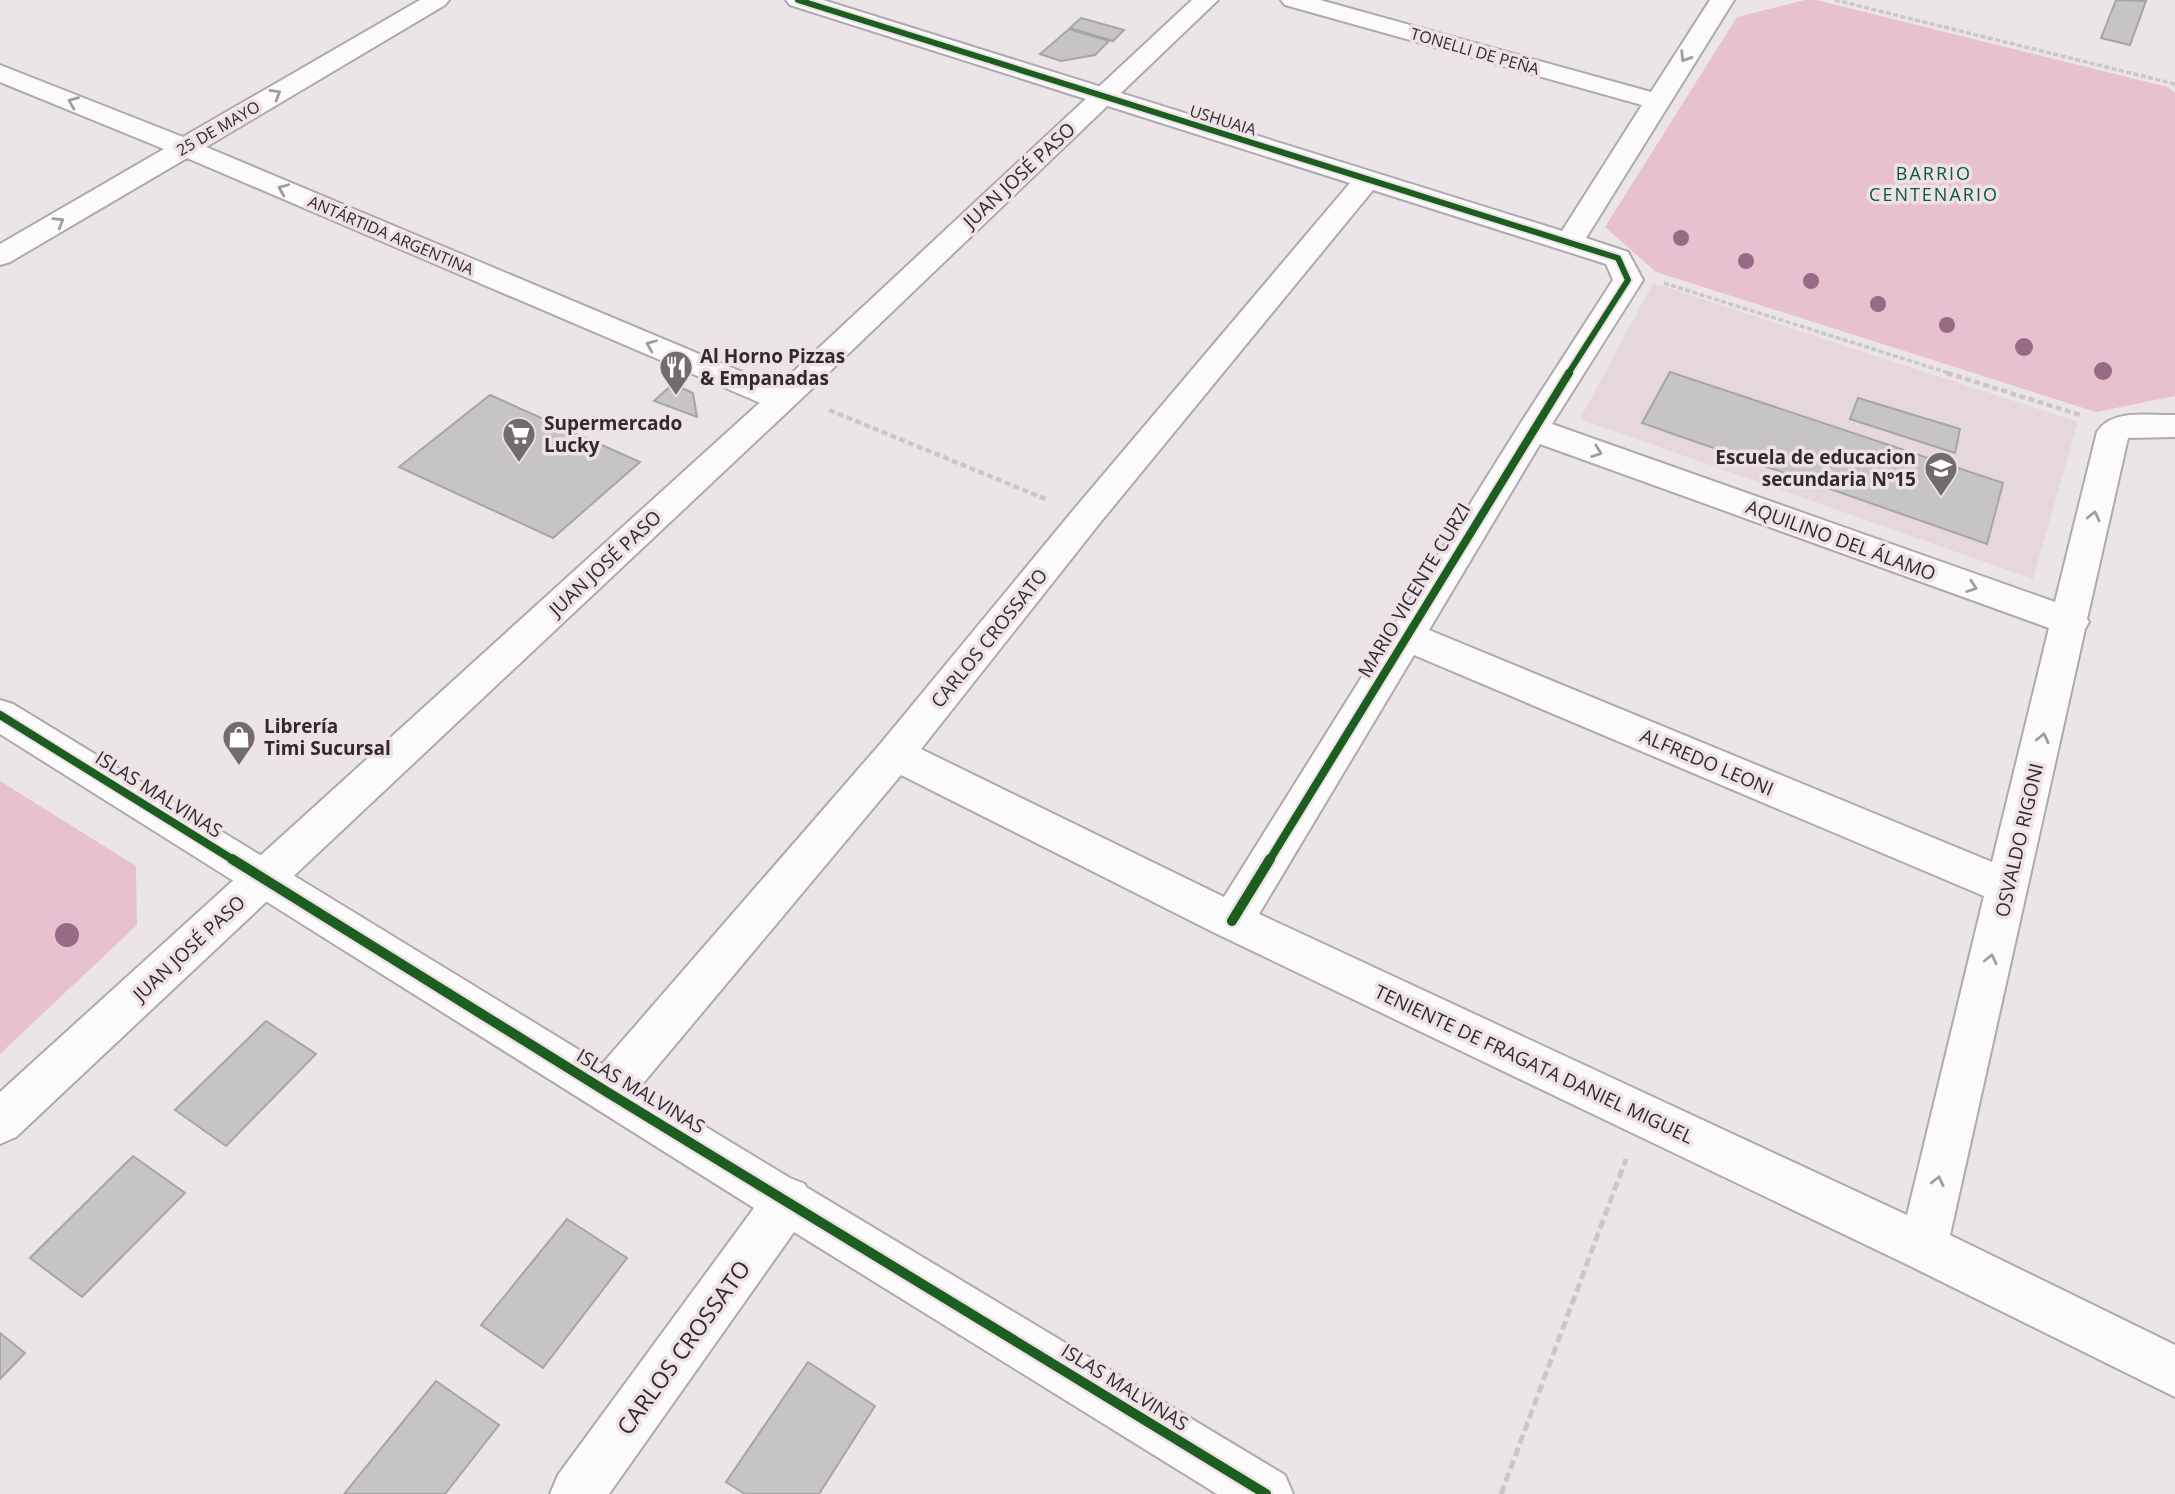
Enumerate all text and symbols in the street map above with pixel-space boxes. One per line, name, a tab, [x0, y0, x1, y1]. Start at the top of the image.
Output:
street label: TONELLI DE PEÑA	[1408, 22, 1543, 80]
one-way arrow	[1680, 50, 1693, 63]
one-way arrow	[268, 89, 281, 102]
street label: 25 DE MAYO	[172, 95, 264, 161]
one-way arrow	[68, 97, 80, 111]
street label: USHUAIA	[1187, 99, 1260, 141]
street label: JUAN JOSÉ PASO	[956, 116, 1081, 235]
district label: BARRIO CENTENARIO	[1869, 161, 1999, 206]
one-way arrow	[278, 183, 291, 197]
street label: ANTÁRTIDA ARGENTINA	[305, 190, 478, 280]
one-way arrow	[51, 217, 64, 230]
one-way arrow	[646, 339, 658, 353]
place label: Al Horno Pizzas & Empanadas	[700, 343, 845, 391]
restaurant icon: Al Horno Pizzas & Empanadas	[657, 348, 695, 397]
place label: Supermercado Lucky	[544, 410, 682, 458]
supermarket icon: Supermercado Lucky	[500, 415, 538, 464]
one-way arrow	[1590, 444, 1602, 458]
place label: Escuela de educacion secundaria Nº15	[1715, 444, 1916, 492]
school or university icon: Escuela de educacion secundaria Nº15	[1922, 449, 1960, 498]
street label: AQUILINO DEL ÁLAMO	[1742, 494, 1940, 586]
street label: MARIO VICENTE CURZI	[1352, 498, 1476, 682]
street label: JUAN JOSÉ PASO	[542, 504, 667, 623]
one-way arrow	[2086, 510, 2101, 522]
street label: CARLOS CROSSATO	[925, 563, 1053, 713]
one-way arrow	[1966, 579, 1978, 593]
place label: Librería Timi Sucursal	[264, 713, 391, 761]
shop icon: Librería Timi Sucursal	[220, 718, 258, 767]
street label: ALFREDO LEONI	[1636, 722, 1778, 802]
one-way arrow	[2035, 732, 2049, 744]
street label: ISLAS MALVINAS	[90, 744, 228, 844]
street label: OSVALDO RIGONI	[1989, 760, 2049, 920]
street label: JUAN JOSÉ PASO	[126, 889, 251, 1008]
one-way arrow	[1982, 953, 1997, 965]
street label: TENIENTE DE FRAGATA DANIEL MIGUEL	[1370, 978, 1698, 1150]
street label: ISLAS MALVINAS	[572, 1042, 710, 1140]
one-way arrow	[1930, 1175, 1945, 1187]
street label: CARLOS CROSSATO	[609, 1253, 757, 1441]
street label: ISLAS MALVINAS	[1056, 1337, 1194, 1437]

